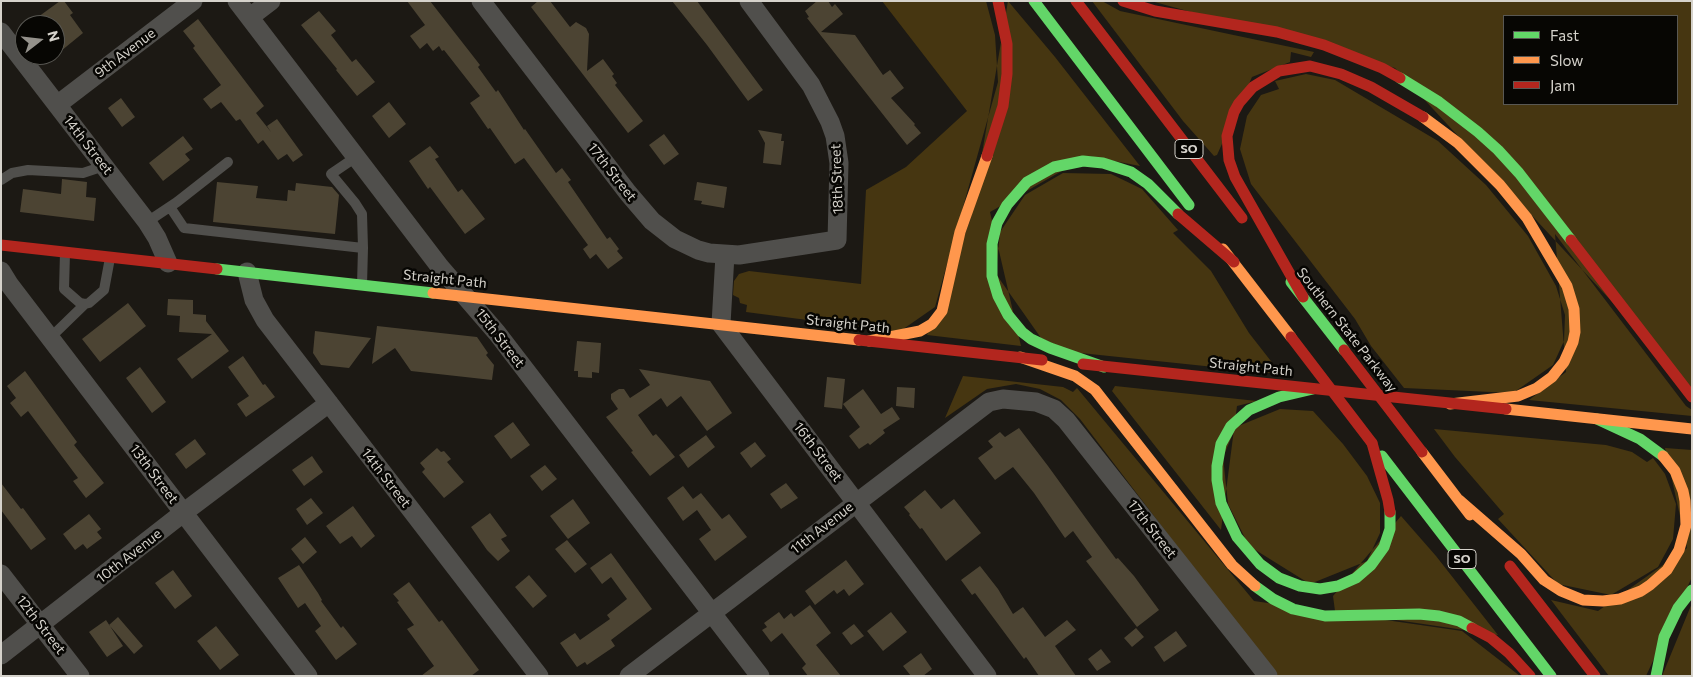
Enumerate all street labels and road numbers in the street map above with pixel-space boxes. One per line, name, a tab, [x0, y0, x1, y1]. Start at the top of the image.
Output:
street label: 9th Avenue	[91, 25, 159, 81]
street label: 14th Street	[60, 112, 116, 178]
street label: 17th Street	[584, 139, 640, 205]
road number: SO	[1175, 140, 1203, 158]
street label: 18th Street	[827, 143, 847, 215]
street label: Southern State Parkway	[1293, 264, 1401, 396]
street label: Straight Path	[402, 266, 488, 292]
street label: 15th Street	[472, 305, 528, 371]
street label: Straight Path	[805, 311, 891, 337]
street label: Straight Path	[1208, 354, 1294, 380]
street label: 16th Street	[790, 419, 846, 485]
street label: 13th Street	[126, 441, 182, 507]
street label: 14th Street	[358, 445, 414, 511]
street label: 17th Street	[1124, 496, 1180, 562]
street label: 11th Avenue	[787, 498, 857, 558]
street label: 10th Avenue	[93, 525, 165, 587]
road number: SO	[1448, 550, 1476, 568]
street label: 12th Street	[13, 592, 69, 658]

